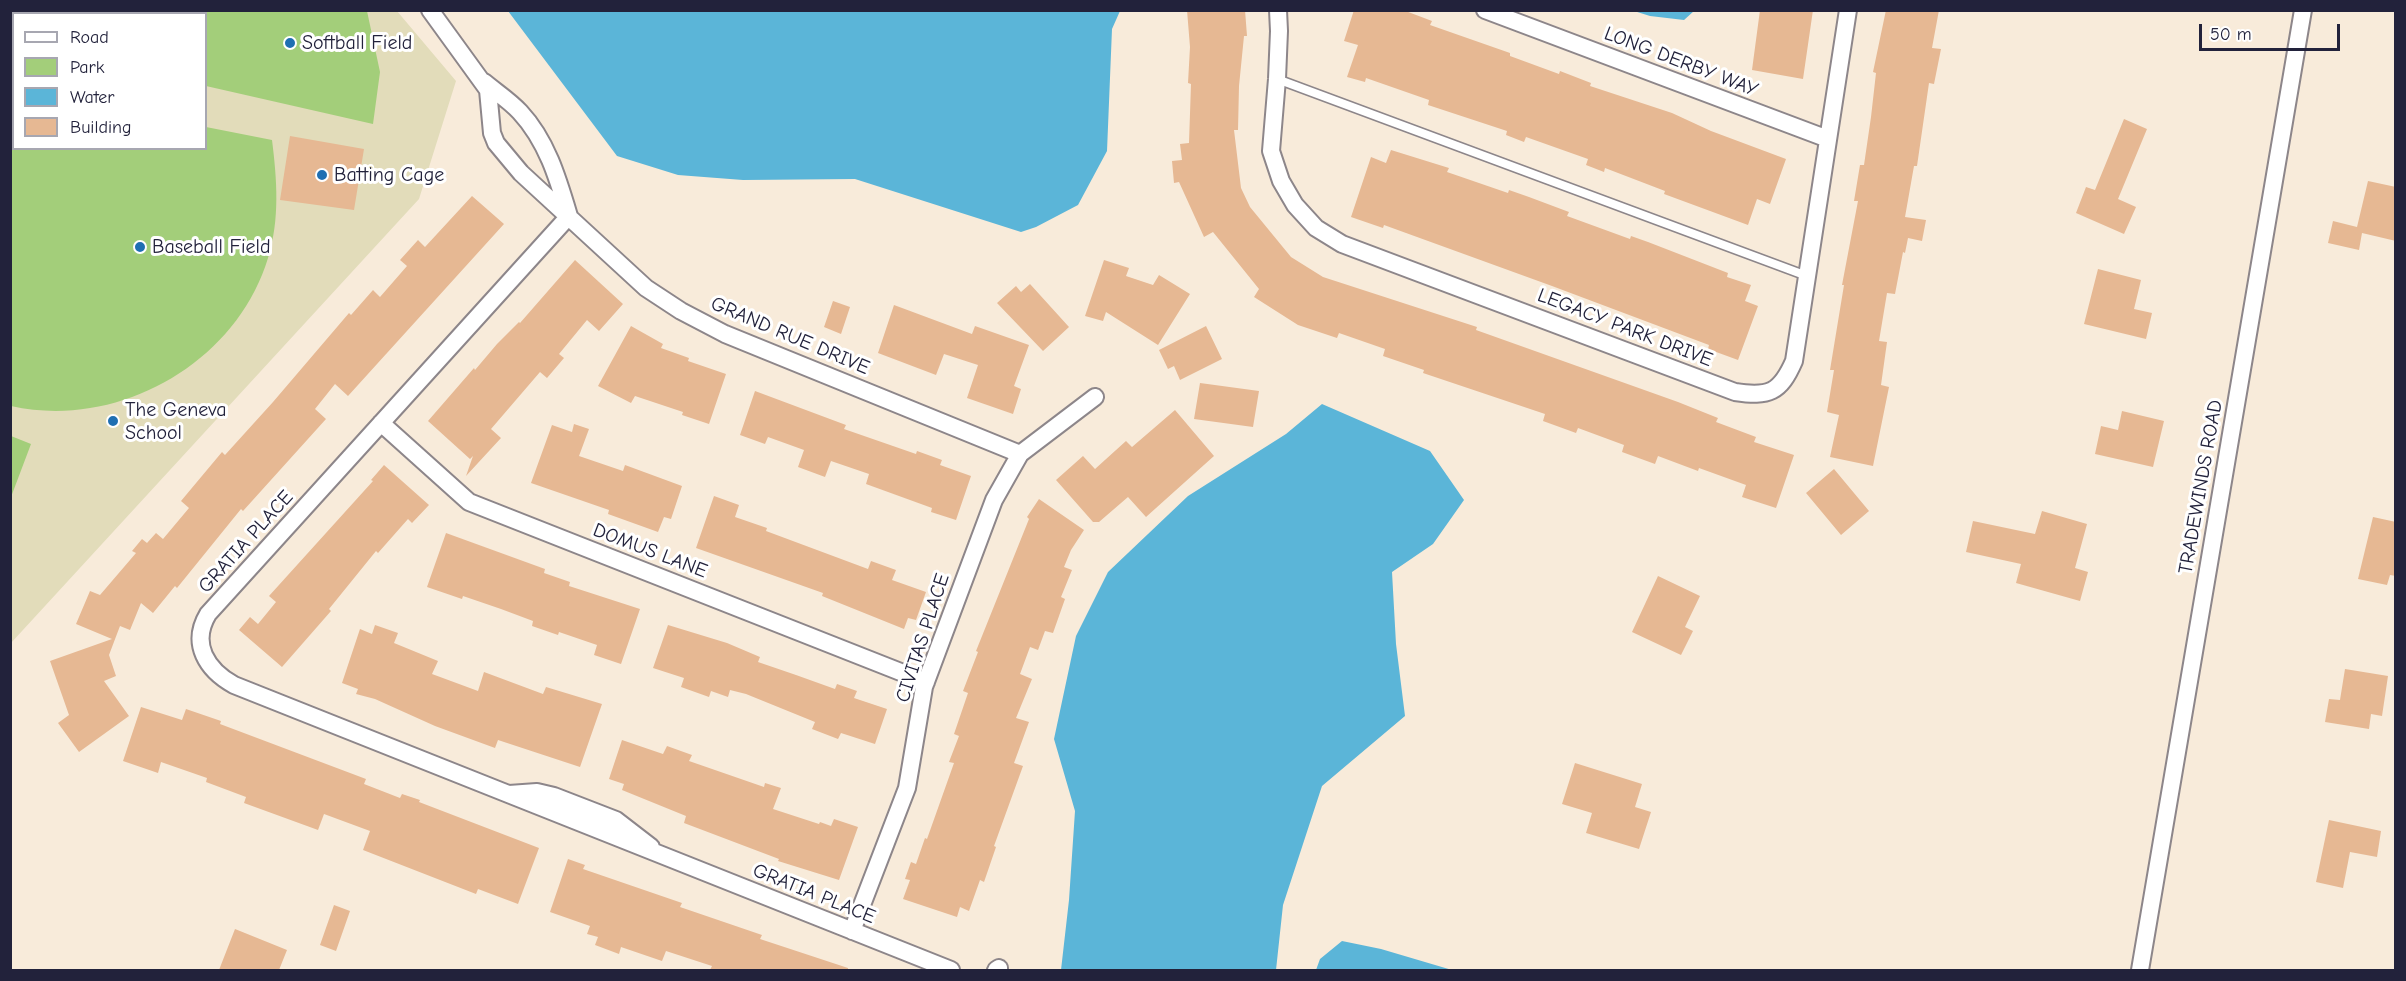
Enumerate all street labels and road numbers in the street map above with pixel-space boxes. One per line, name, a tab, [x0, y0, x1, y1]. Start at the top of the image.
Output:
street label: LONG DERBY WAY	[1601, 22, 1761, 102]
street label: LEGACY PARK DRIVE	[1534, 284, 1716, 372]
street label: GRAND RUE DRIVE	[707, 292, 873, 380]
street label: TRADEWINDS ROAD	[2174, 398, 2228, 576]
street label: GRATIA PLACE	[194, 486, 298, 598]
street label: DOMUS LANE	[589, 518, 711, 584]
street label: CIVITAS PLACE	[891, 571, 955, 705]
street label: GRATIA PLACE	[749, 859, 879, 929]

